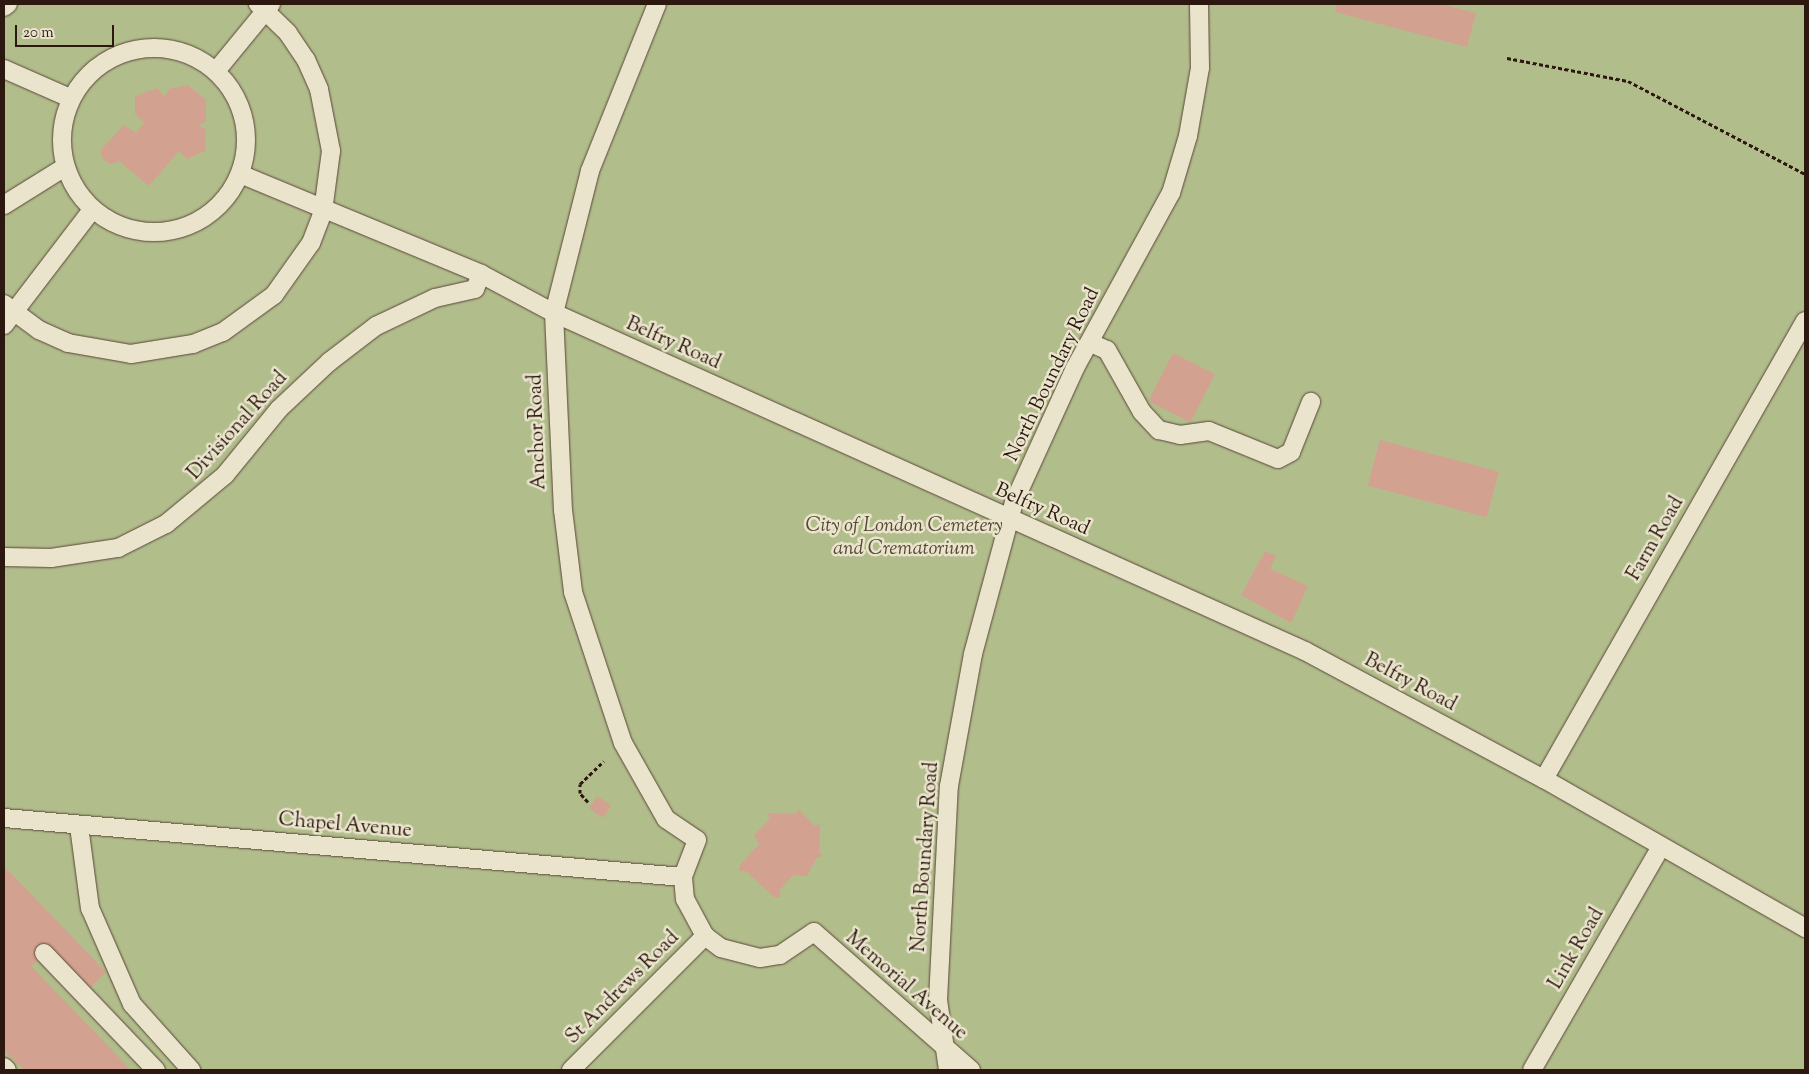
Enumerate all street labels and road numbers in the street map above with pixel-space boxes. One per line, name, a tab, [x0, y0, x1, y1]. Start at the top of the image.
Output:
street label: North Boundary Road	[1000, 284, 1106, 466]
street label: Belfry Road	[622, 313, 724, 375]
street label: Divisional Road	[183, 367, 293, 485]
street label: Anchor Road	[524, 374, 552, 490]
street label: Belfry Road	[991, 479, 1093, 541]
street label: Farm Road	[1622, 493, 1690, 585]
street label: Belfry Road	[1360, 649, 1460, 717]
street label: North Boundary Road	[907, 761, 945, 953]
street label: Chapel Avenue	[277, 808, 413, 844]
street label: Link Road	[1544, 904, 1610, 994]
street label: St Andrews Road	[561, 926, 685, 1050]
street label: Memorial Avenue	[840, 927, 972, 1045]

